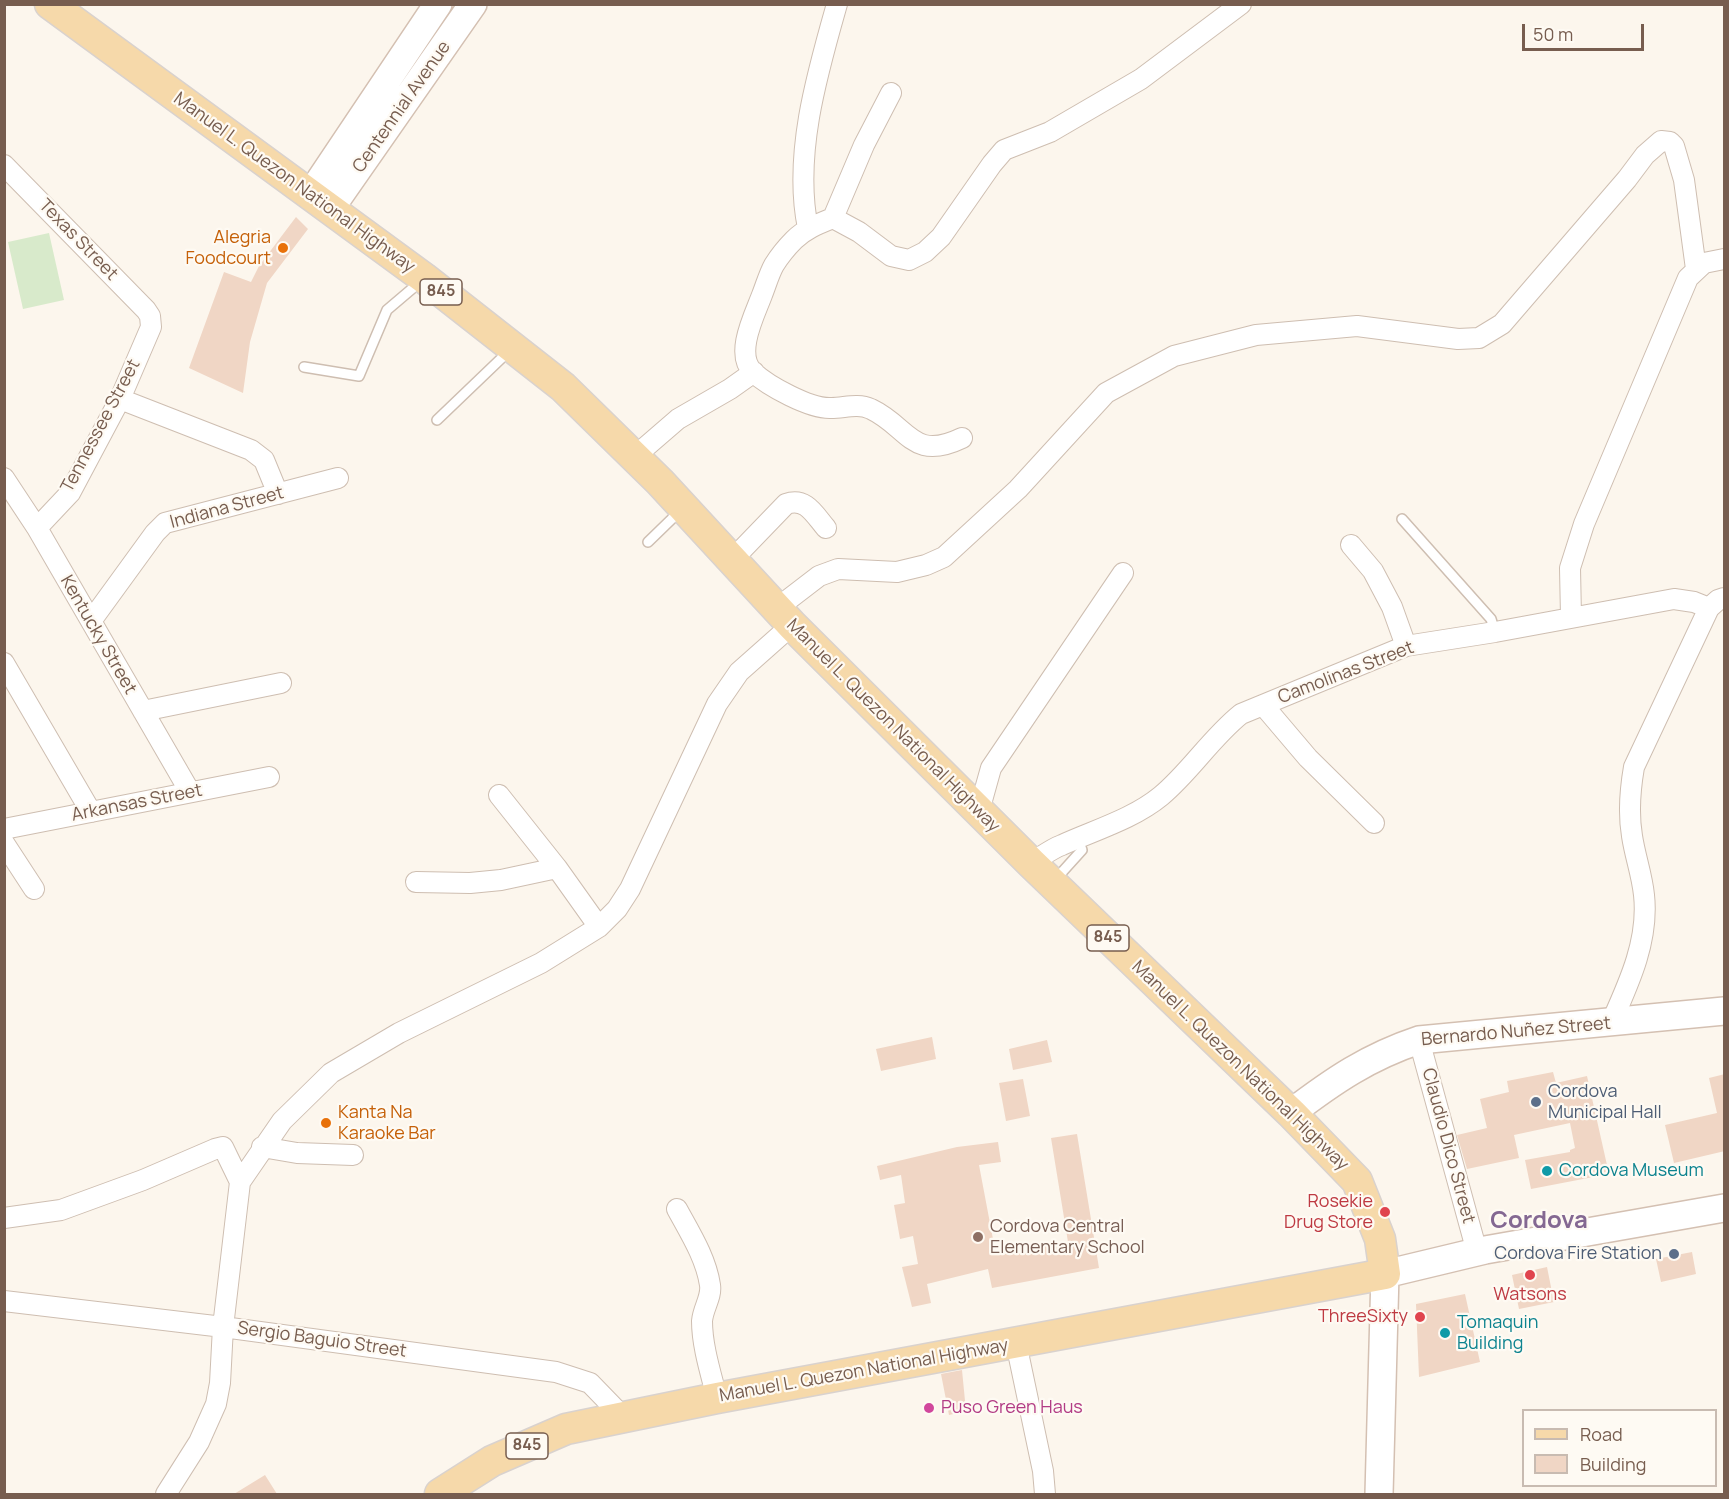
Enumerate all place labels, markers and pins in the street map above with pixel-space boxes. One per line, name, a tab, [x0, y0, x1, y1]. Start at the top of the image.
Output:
place label: Alegria Foodcourt	[186, 227, 271, 270]
marker: Alegria Foodcourt	[276, 241, 290, 255]
place label: Cordova Municipal Hall	[1548, 1081, 1662, 1124]
marker: Cordova Municipal Hall	[1529, 1095, 1543, 1109]
place label: Kanta Na Karaoke Bar	[338, 1102, 436, 1144]
marker: Kanta Na Karaoke Bar	[319, 1116, 333, 1130]
place label: Cordova Museum	[1559, 1160, 1704, 1182]
marker: Cordova Museum	[1540, 1164, 1554, 1178]
place label: Rosekie Drug Store	[1284, 1191, 1373, 1234]
marker: Rosekie Drug Store	[1378, 1205, 1392, 1219]
place label: Cordova Central Elementary School	[990, 1216, 1145, 1258]
marker: Cordova Central Elementary School	[971, 1230, 985, 1244]
place label: Cordova Fire Station	[1494, 1243, 1662, 1265]
marker: Cordova Fire Station	[1667, 1247, 1681, 1261]
marker: Watsons	[1523, 1268, 1537, 1282]
place label: Watsons	[1493, 1284, 1567, 1306]
place label: ThreeSixty	[1318, 1306, 1408, 1328]
marker: ThreeSixty	[1413, 1310, 1427, 1324]
place label: Tomaquin Building	[1457, 1312, 1538, 1354]
marker: Tomaquin Building	[1438, 1326, 1452, 1340]
place label: Puso Green Haus	[941, 1397, 1083, 1419]
marker: Puso Green Haus	[922, 1401, 936, 1415]

